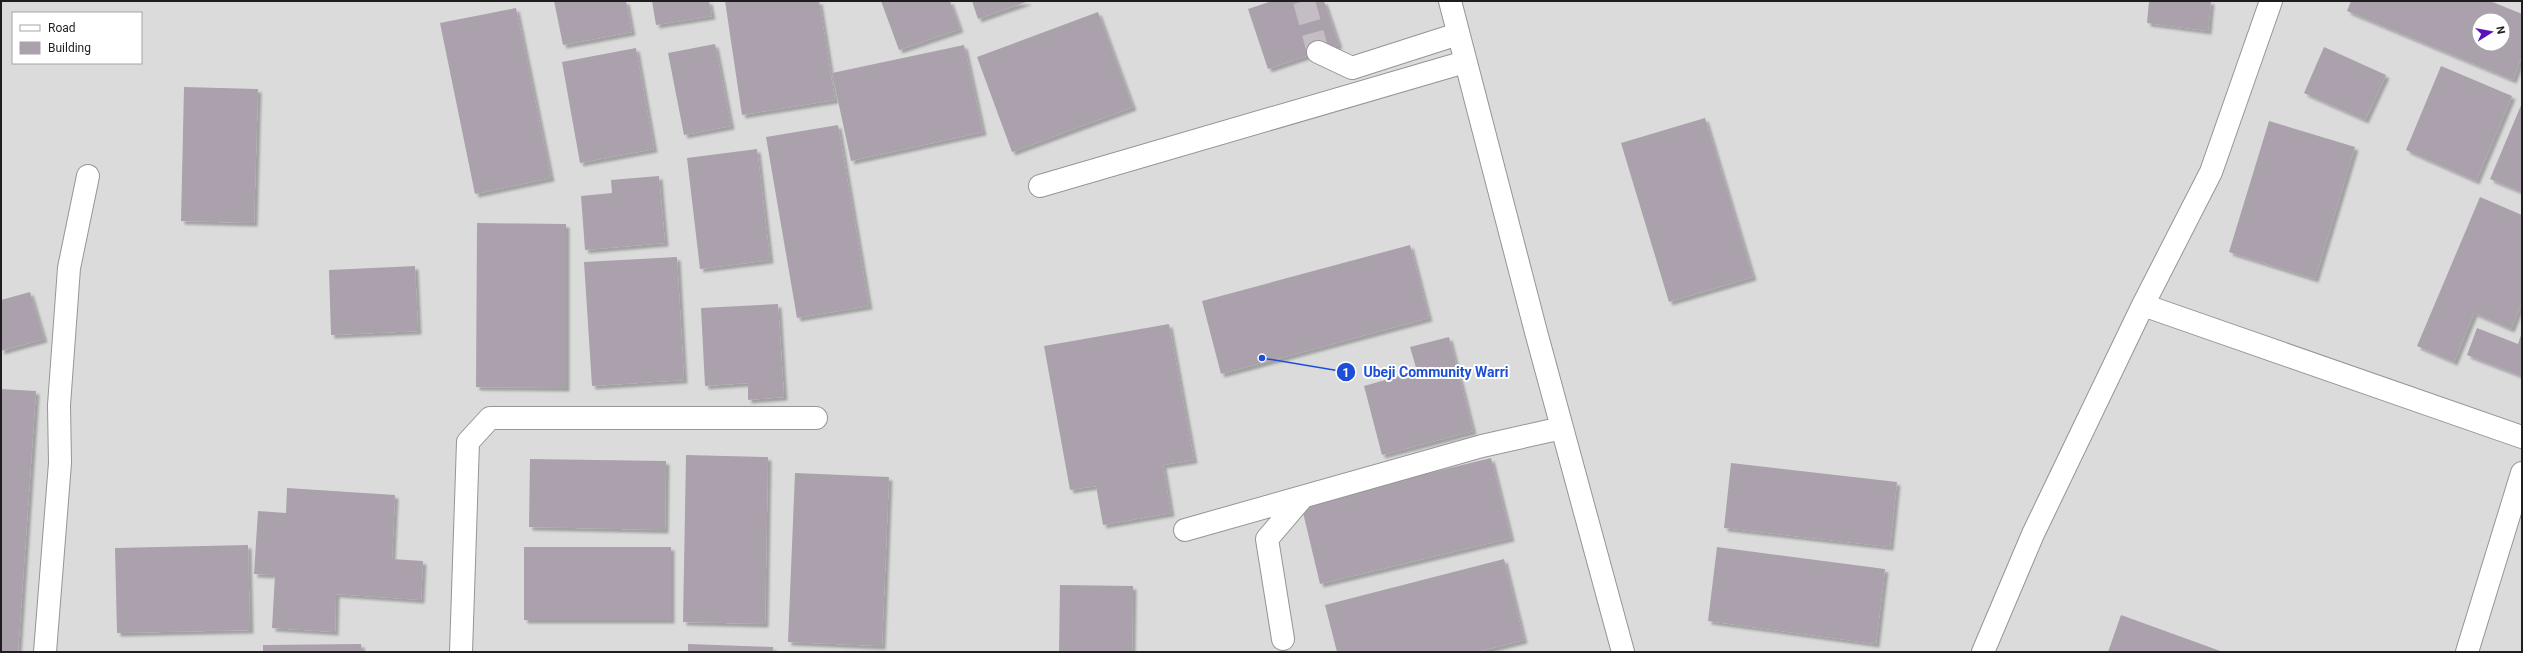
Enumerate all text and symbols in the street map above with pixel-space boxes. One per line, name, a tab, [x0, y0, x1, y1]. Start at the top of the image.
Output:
legend	[12, 12, 142, 64]
north arrow	[2471, 12, 2511, 52]
text: Road	[48, 21, 76, 35]
text: N	[2493, 25, 2507, 35]
text: Building	[48, 41, 91, 55]
callout: Ubeji Community Warri	[1336, 359, 1516, 385]
text: Ubeji Community Warri	[1364, 364, 1508, 380]
text: 1	[1343, 366, 1349, 380]

